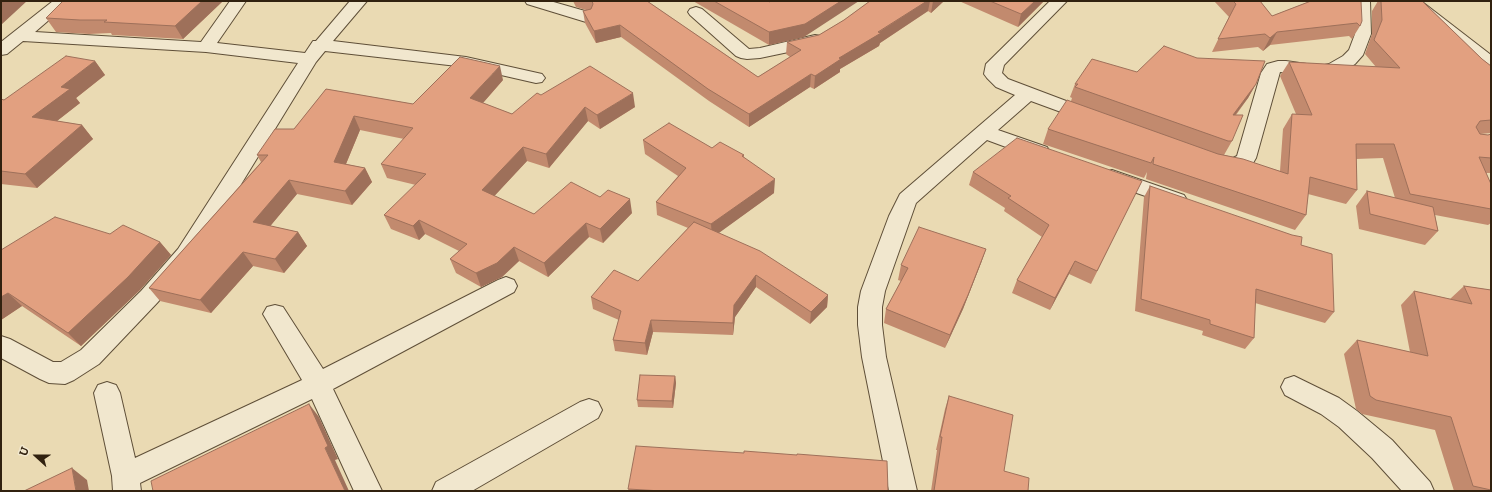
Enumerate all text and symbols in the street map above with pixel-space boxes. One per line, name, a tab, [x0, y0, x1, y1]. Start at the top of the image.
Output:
north arrow	[16, 436, 56, 476]
text: U	[17, 445, 33, 458]

